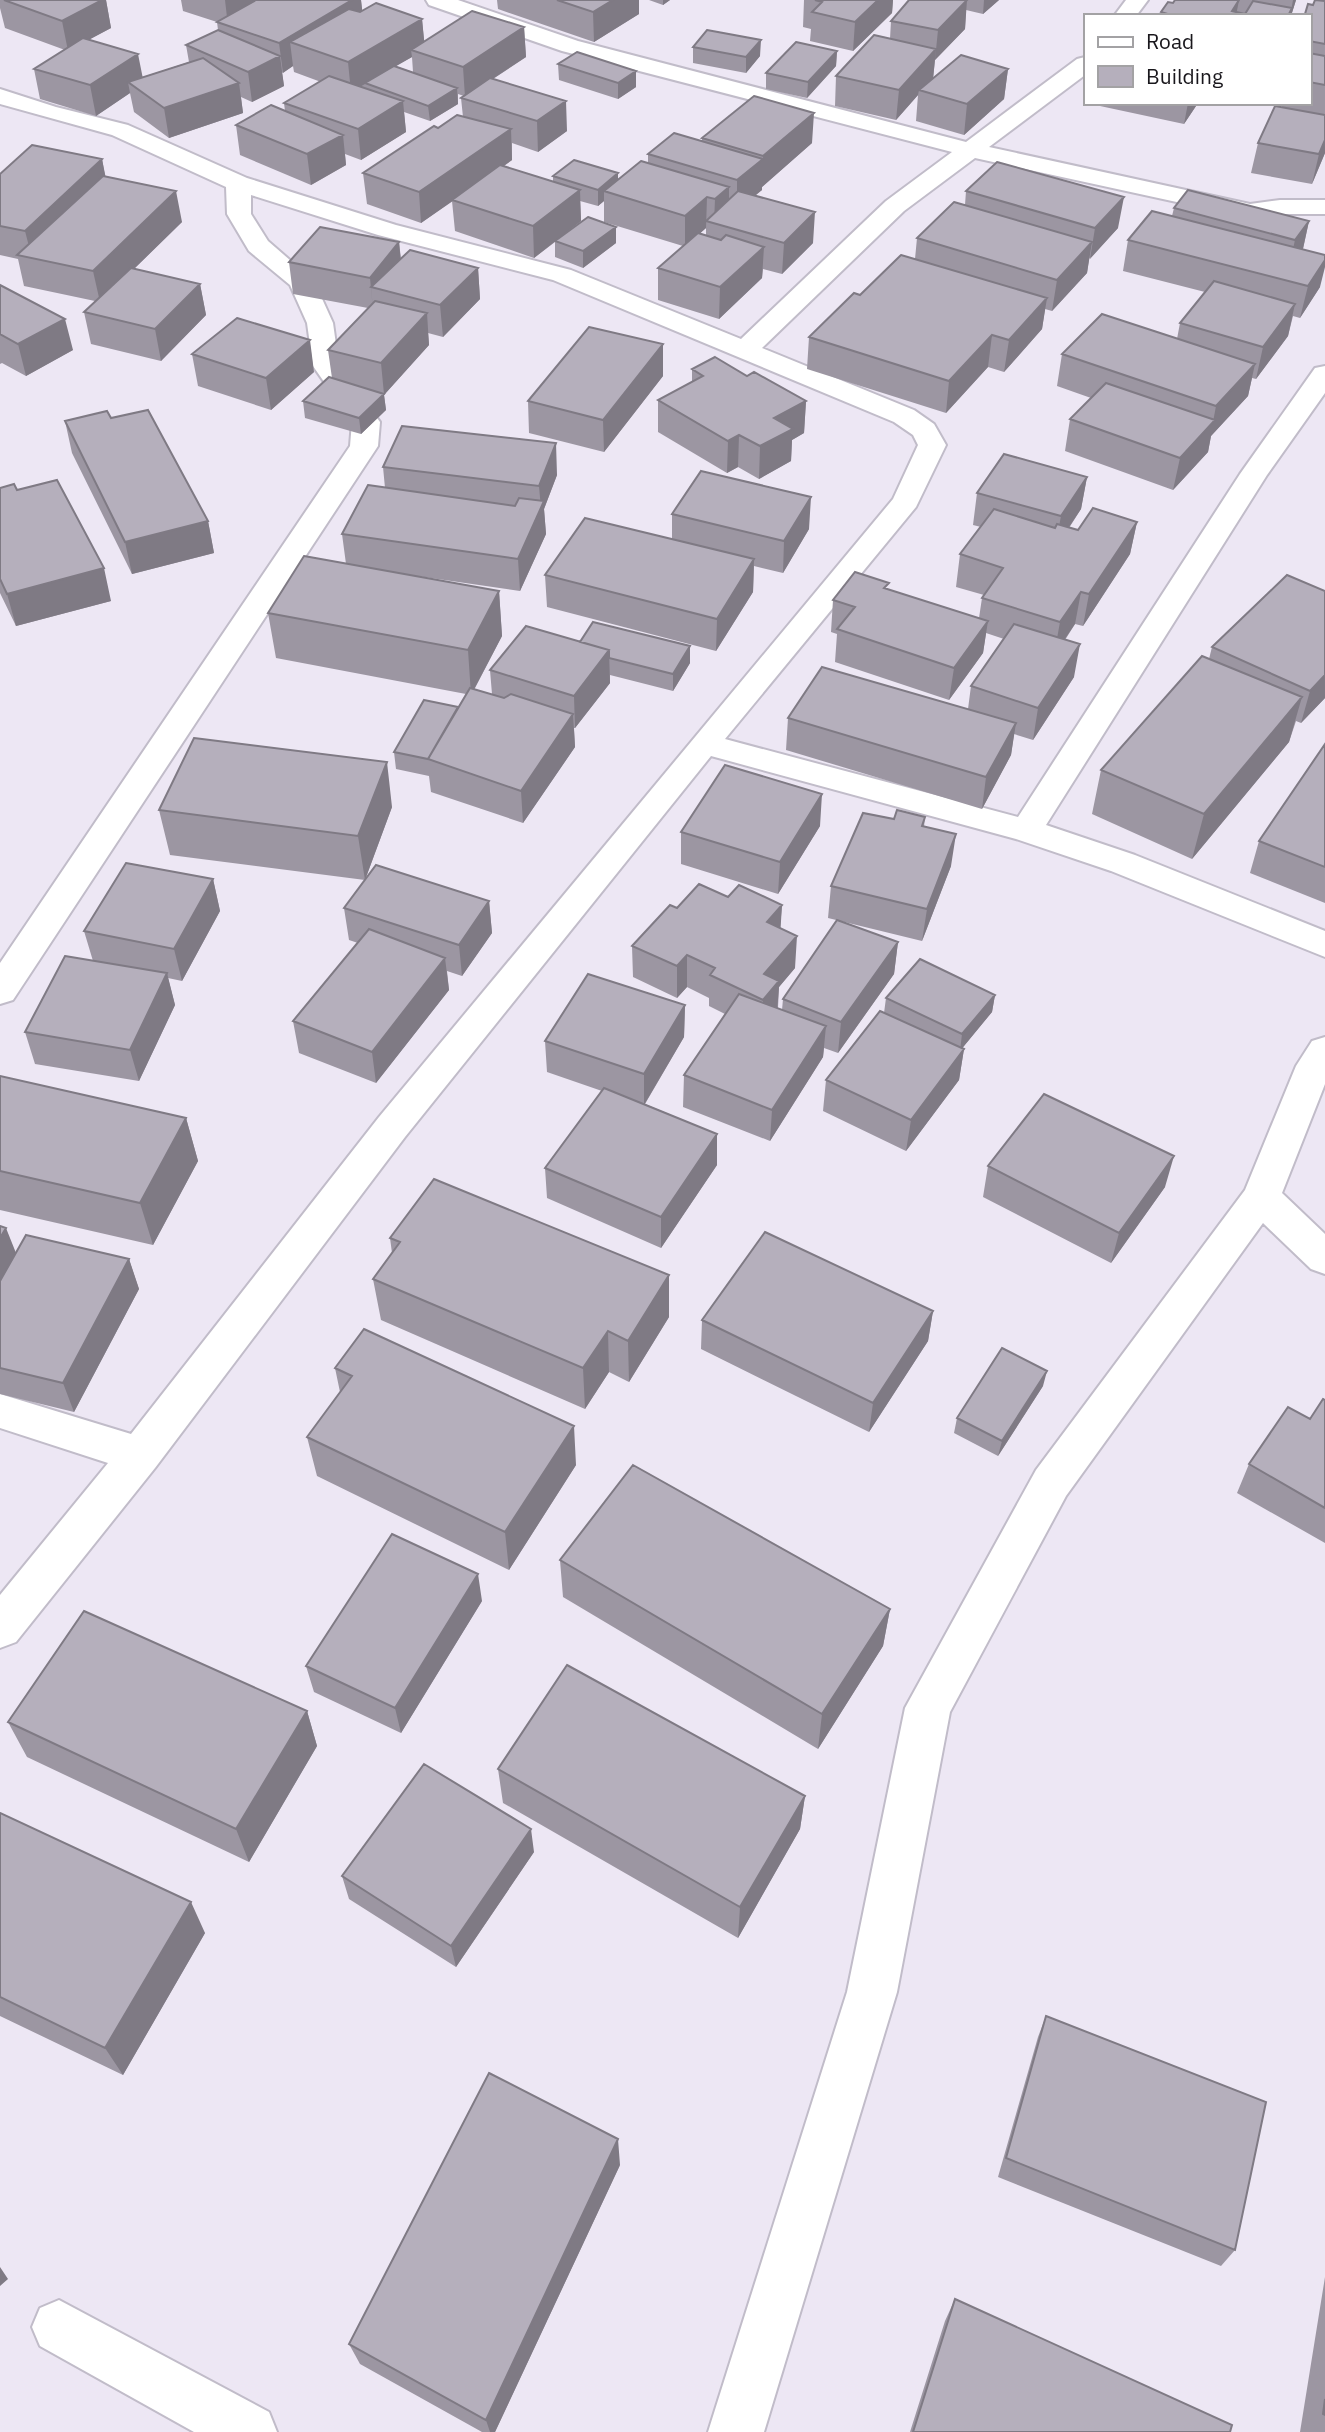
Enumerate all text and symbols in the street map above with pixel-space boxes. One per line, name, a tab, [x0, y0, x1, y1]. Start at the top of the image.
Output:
legend	[1084, 14, 1311, 105]
text: Road	[1146, 27, 1194, 55]
text: Building	[1146, 62, 1223, 90]

